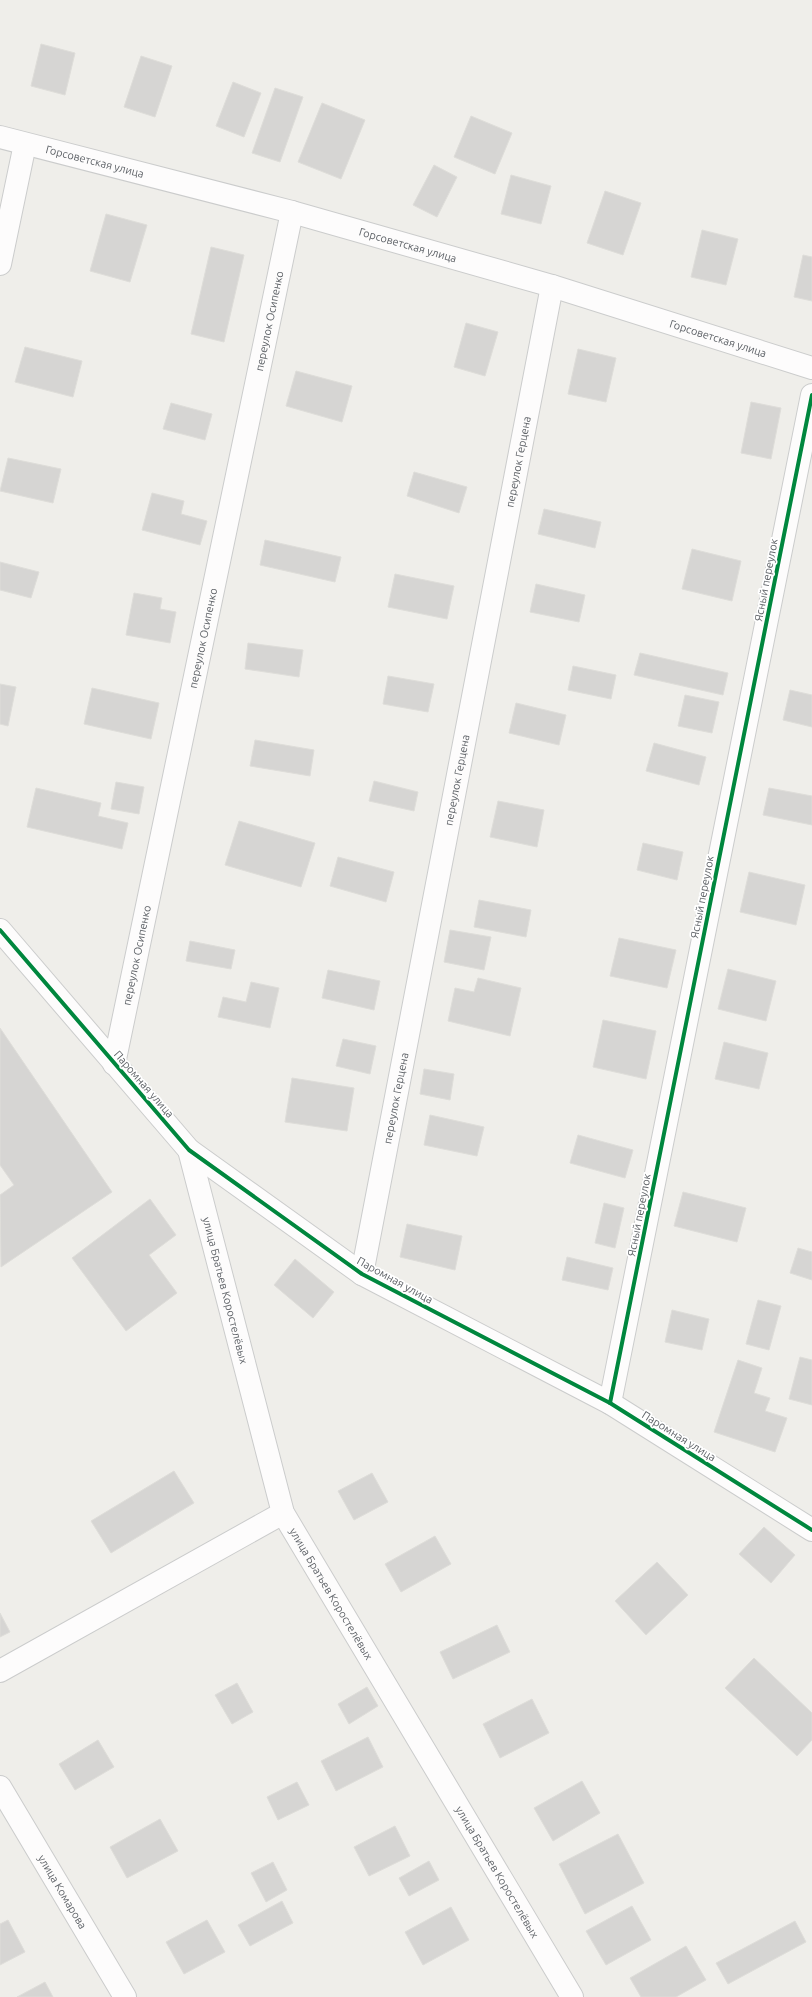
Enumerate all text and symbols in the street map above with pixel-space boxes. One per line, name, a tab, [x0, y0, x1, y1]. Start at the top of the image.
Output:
street label: Горсоветская улица	[45, 143, 145, 180]
street label: Горсоветская улица	[358, 225, 458, 265]
street label: переулок Осипенко	[253, 270, 286, 372]
street label: Горсоветская улица	[668, 318, 768, 359]
street label: переулок Герцена	[504, 415, 533, 508]
street label: Ясный переулок	[752, 537, 780, 622]
street label: переулок Осипенко	[187, 587, 219, 689]
street label: переулок Герцена	[442, 733, 472, 827]
street label: Ясный переулок	[688, 854, 716, 939]
street label: переулок Осипенко	[120, 904, 153, 1007]
street label: Паромная улица	[112, 1048, 176, 1120]
street label: переулок Герцена	[381, 1052, 410, 1145]
street label: Ясный переулок	[625, 1172, 653, 1257]
street label: улица Братьев Коростелёвых	[201, 1216, 250, 1366]
street label: Паромная улица	[355, 1254, 435, 1306]
street label: Паромная улица	[640, 1408, 718, 1464]
street label: улица Братьев Коростелёвых	[287, 1526, 375, 1662]
street label: улица Братьев Коростелёвых	[453, 1804, 541, 1940]
street label: улица Комарова	[36, 1853, 89, 1931]

